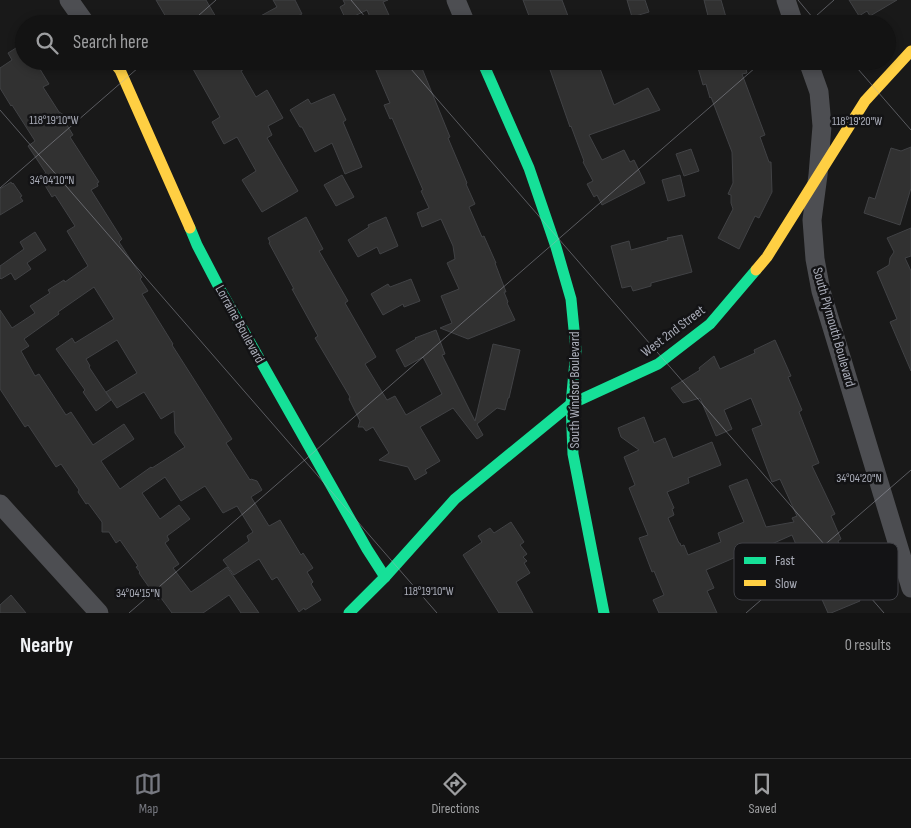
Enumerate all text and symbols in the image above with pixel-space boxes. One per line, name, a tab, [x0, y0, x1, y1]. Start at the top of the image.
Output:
search box	[15, 15, 896, 70]
icon: search	[33, 29, 61, 57]
text: Search here	[73, 31, 149, 54]
text: 118°19'10"W	[29, 113, 79, 128]
text: 118°19'20"W	[832, 114, 882, 129]
text: 34°04'10"N	[30, 173, 74, 188]
street label: South Plymouth Boulevard	[809, 265, 859, 389]
street label: Lorraine Boulevard	[212, 282, 269, 366]
street label: West 2nd Street	[638, 302, 708, 360]
street label: South Windsor Boulevard	[566, 331, 583, 449]
text: 34°04'20"N	[836, 471, 882, 486]
legend	[734, 543, 898, 600]
text: Fast	[775, 552, 795, 569]
text: Slow	[775, 575, 797, 592]
text: 118°19'10"W	[404, 584, 454, 599]
text: 34°04'15"N	[116, 586, 160, 601]
text: Nearby	[20, 633, 73, 658]
text: 0 results	[845, 636, 891, 655]
tab: Map	[134, 770, 162, 817]
tab: Directions	[431, 770, 480, 817]
tab: Saved	[748, 770, 777, 817]

